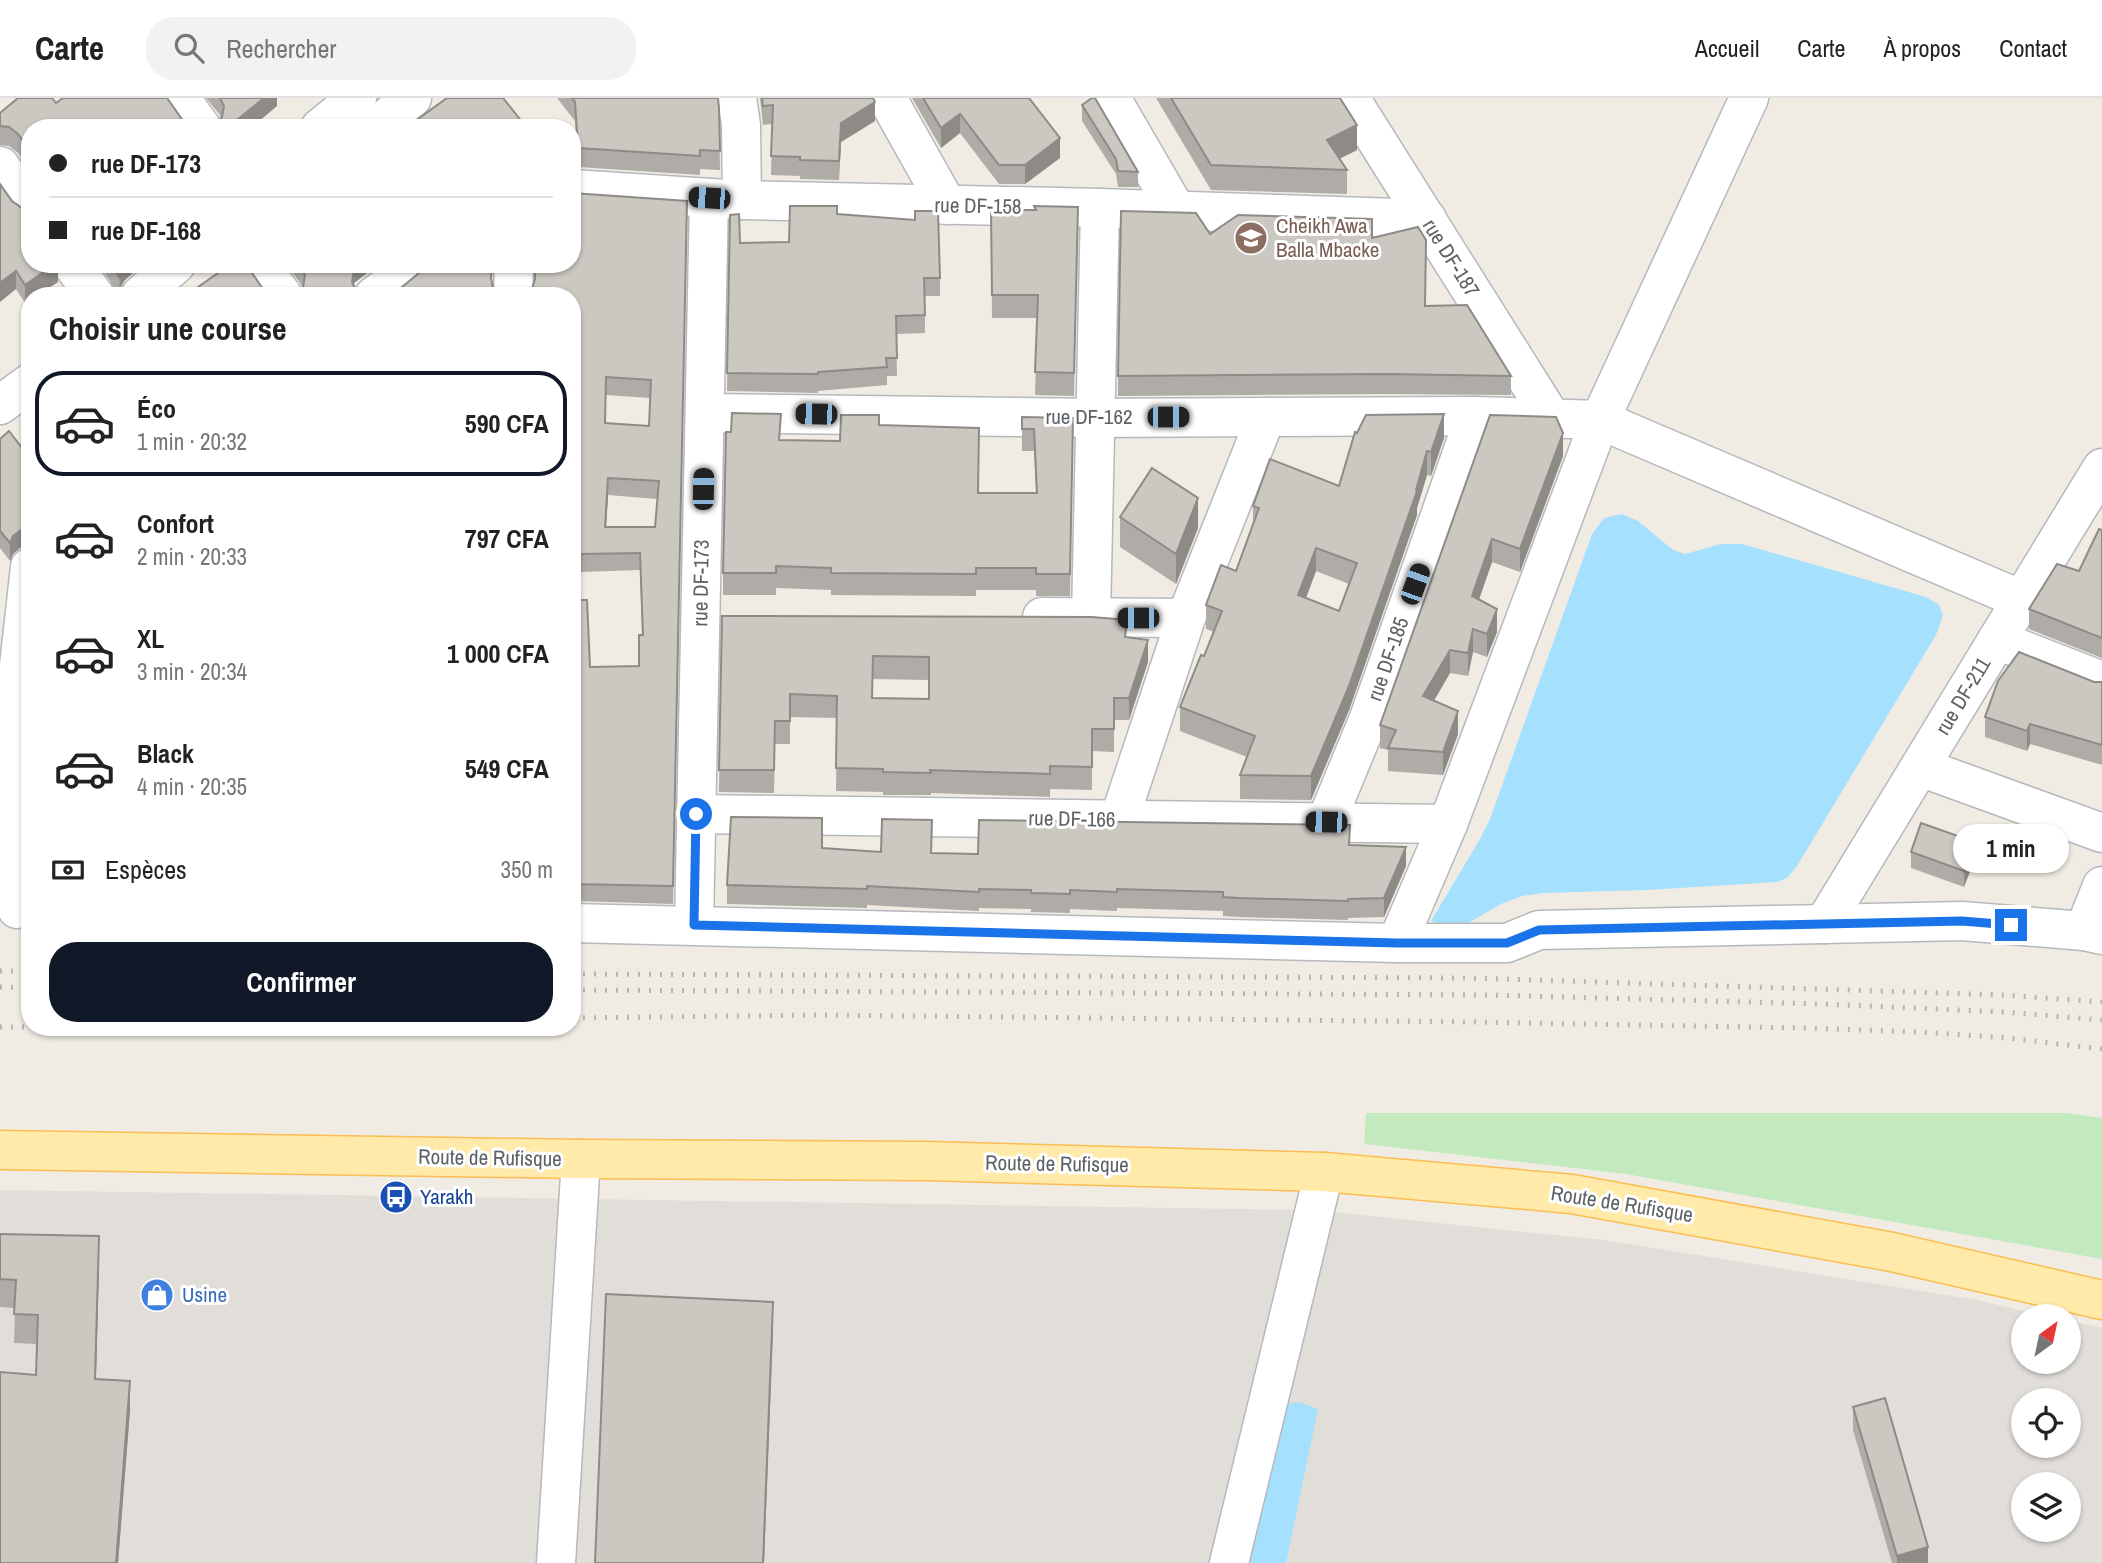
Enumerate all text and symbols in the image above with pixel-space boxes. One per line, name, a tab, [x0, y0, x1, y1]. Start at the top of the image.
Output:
search box	[146, 17, 636, 80]
text: Carte	[35, 26, 104, 70]
icon: search	[170, 29, 208, 67]
text: Rechercher	[226, 31, 336, 66]
text: Accueil	[1695, 32, 1759, 64]
text: Carte	[1797, 32, 1845, 64]
text: À propos	[1883, 32, 1961, 64]
text: Contact	[1999, 32, 2067, 64]
text: rue DF-173	[91, 146, 201, 181]
car	[688, 186, 731, 210]
street label: rue DF-158	[934, 190, 1022, 221]
place label: Cheikh Awa Balla Mbacke	[1276, 211, 1379, 264]
text: rue DF-168	[91, 213, 201, 248]
street label: rue DF-187	[1416, 213, 1487, 302]
school or university icon: Cheikh Awa Balla Mbacke	[1232, 219, 1270, 257]
text: Choisir une course	[49, 307, 287, 350]
text: Éco	[137, 391, 176, 426]
icon: car	[53, 392, 116, 455]
street label: rue DF-162	[1045, 402, 1133, 431]
car	[795, 403, 838, 425]
text: 590 CFA	[465, 406, 549, 441]
car	[1148, 407, 1190, 428]
text: 1 min · 20:32	[137, 426, 247, 457]
car	[693, 468, 714, 510]
text: Confort	[137, 506, 214, 541]
icon: car	[53, 507, 116, 570]
text: 797 CFA	[465, 521, 549, 556]
street label: rue DF-173	[685, 539, 716, 627]
text: 2 min · 20:33	[137, 541, 247, 572]
car	[1398, 561, 1433, 607]
car	[1118, 608, 1160, 629]
street label: rue DF-185	[1360, 613, 1415, 705]
text: XL	[137, 621, 164, 656]
icon: car	[53, 622, 116, 685]
text: 1 000 CFA	[447, 636, 549, 671]
street label: rue DF-211	[1928, 651, 1997, 740]
text: 3 min · 20:34	[137, 656, 247, 687]
text: Black	[137, 736, 194, 771]
icon: car	[53, 737, 116, 800]
text: 549 CFA	[465, 751, 549, 786]
text: 4 min · 20:35	[137, 771, 247, 802]
route start	[680, 798, 712, 830]
street label: rue DF-166	[1028, 803, 1116, 834]
car	[1305, 811, 1348, 833]
callout: 1 min	[1953, 824, 2069, 872]
text: 1 min	[1986, 833, 2036, 864]
icon: cash	[49, 851, 87, 889]
text: Espèces	[105, 852, 187, 887]
text: 350 m	[501, 854, 553, 885]
route end	[1995, 909, 2027, 941]
button: Confirmer	[49, 942, 553, 1022]
street label: Route de Rufisque	[418, 1142, 562, 1173]
street label: Route de Rufisque	[985, 1148, 1129, 1179]
bus stop icon: Yarakh	[377, 1178, 415, 1216]
street label: Route de Rufisque	[1549, 1178, 1695, 1229]
place label: Yarakh	[420, 1182, 473, 1211]
shop icon: Usine	[138, 1276, 176, 1314]
place label: Usine	[182, 1280, 227, 1309]
north arrow	[2011, 1304, 2081, 1374]
map controls	[2011, 1304, 2081, 1542]
button: locate	[2011, 1388, 2081, 1458]
button: layers	[2011, 1472, 2081, 1542]

